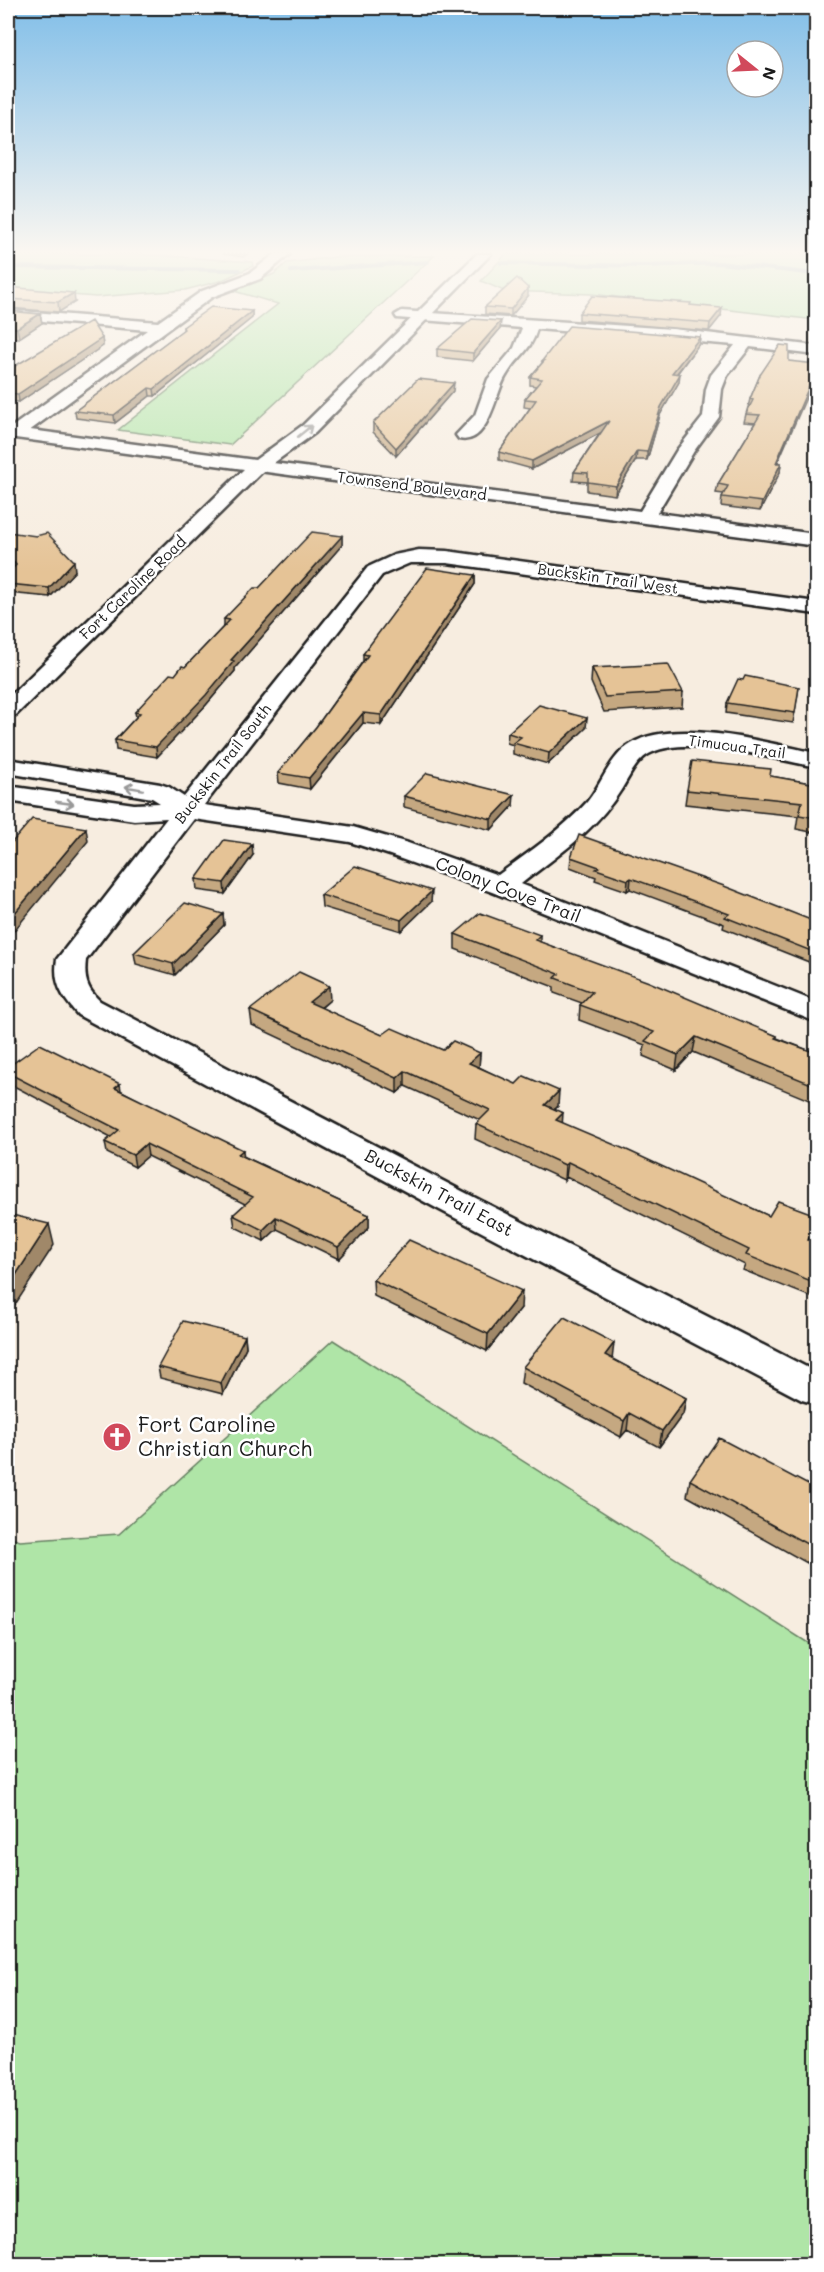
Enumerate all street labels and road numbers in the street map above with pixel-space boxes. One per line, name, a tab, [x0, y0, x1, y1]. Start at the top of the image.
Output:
street label: Townsend Boulevard	[336, 466, 488, 504]
street label: Fort Caroline Road	[75, 531, 190, 643]
street label: Buckskin Trail West	[536, 558, 680, 598]
street label: Buckskin Trail South	[169, 700, 275, 827]
street label: Timucua Trail	[687, 729, 787, 763]
street label: Colony Cove Trail	[432, 850, 585, 928]
street label: Buckskin Trail East	[361, 1143, 518, 1241]

